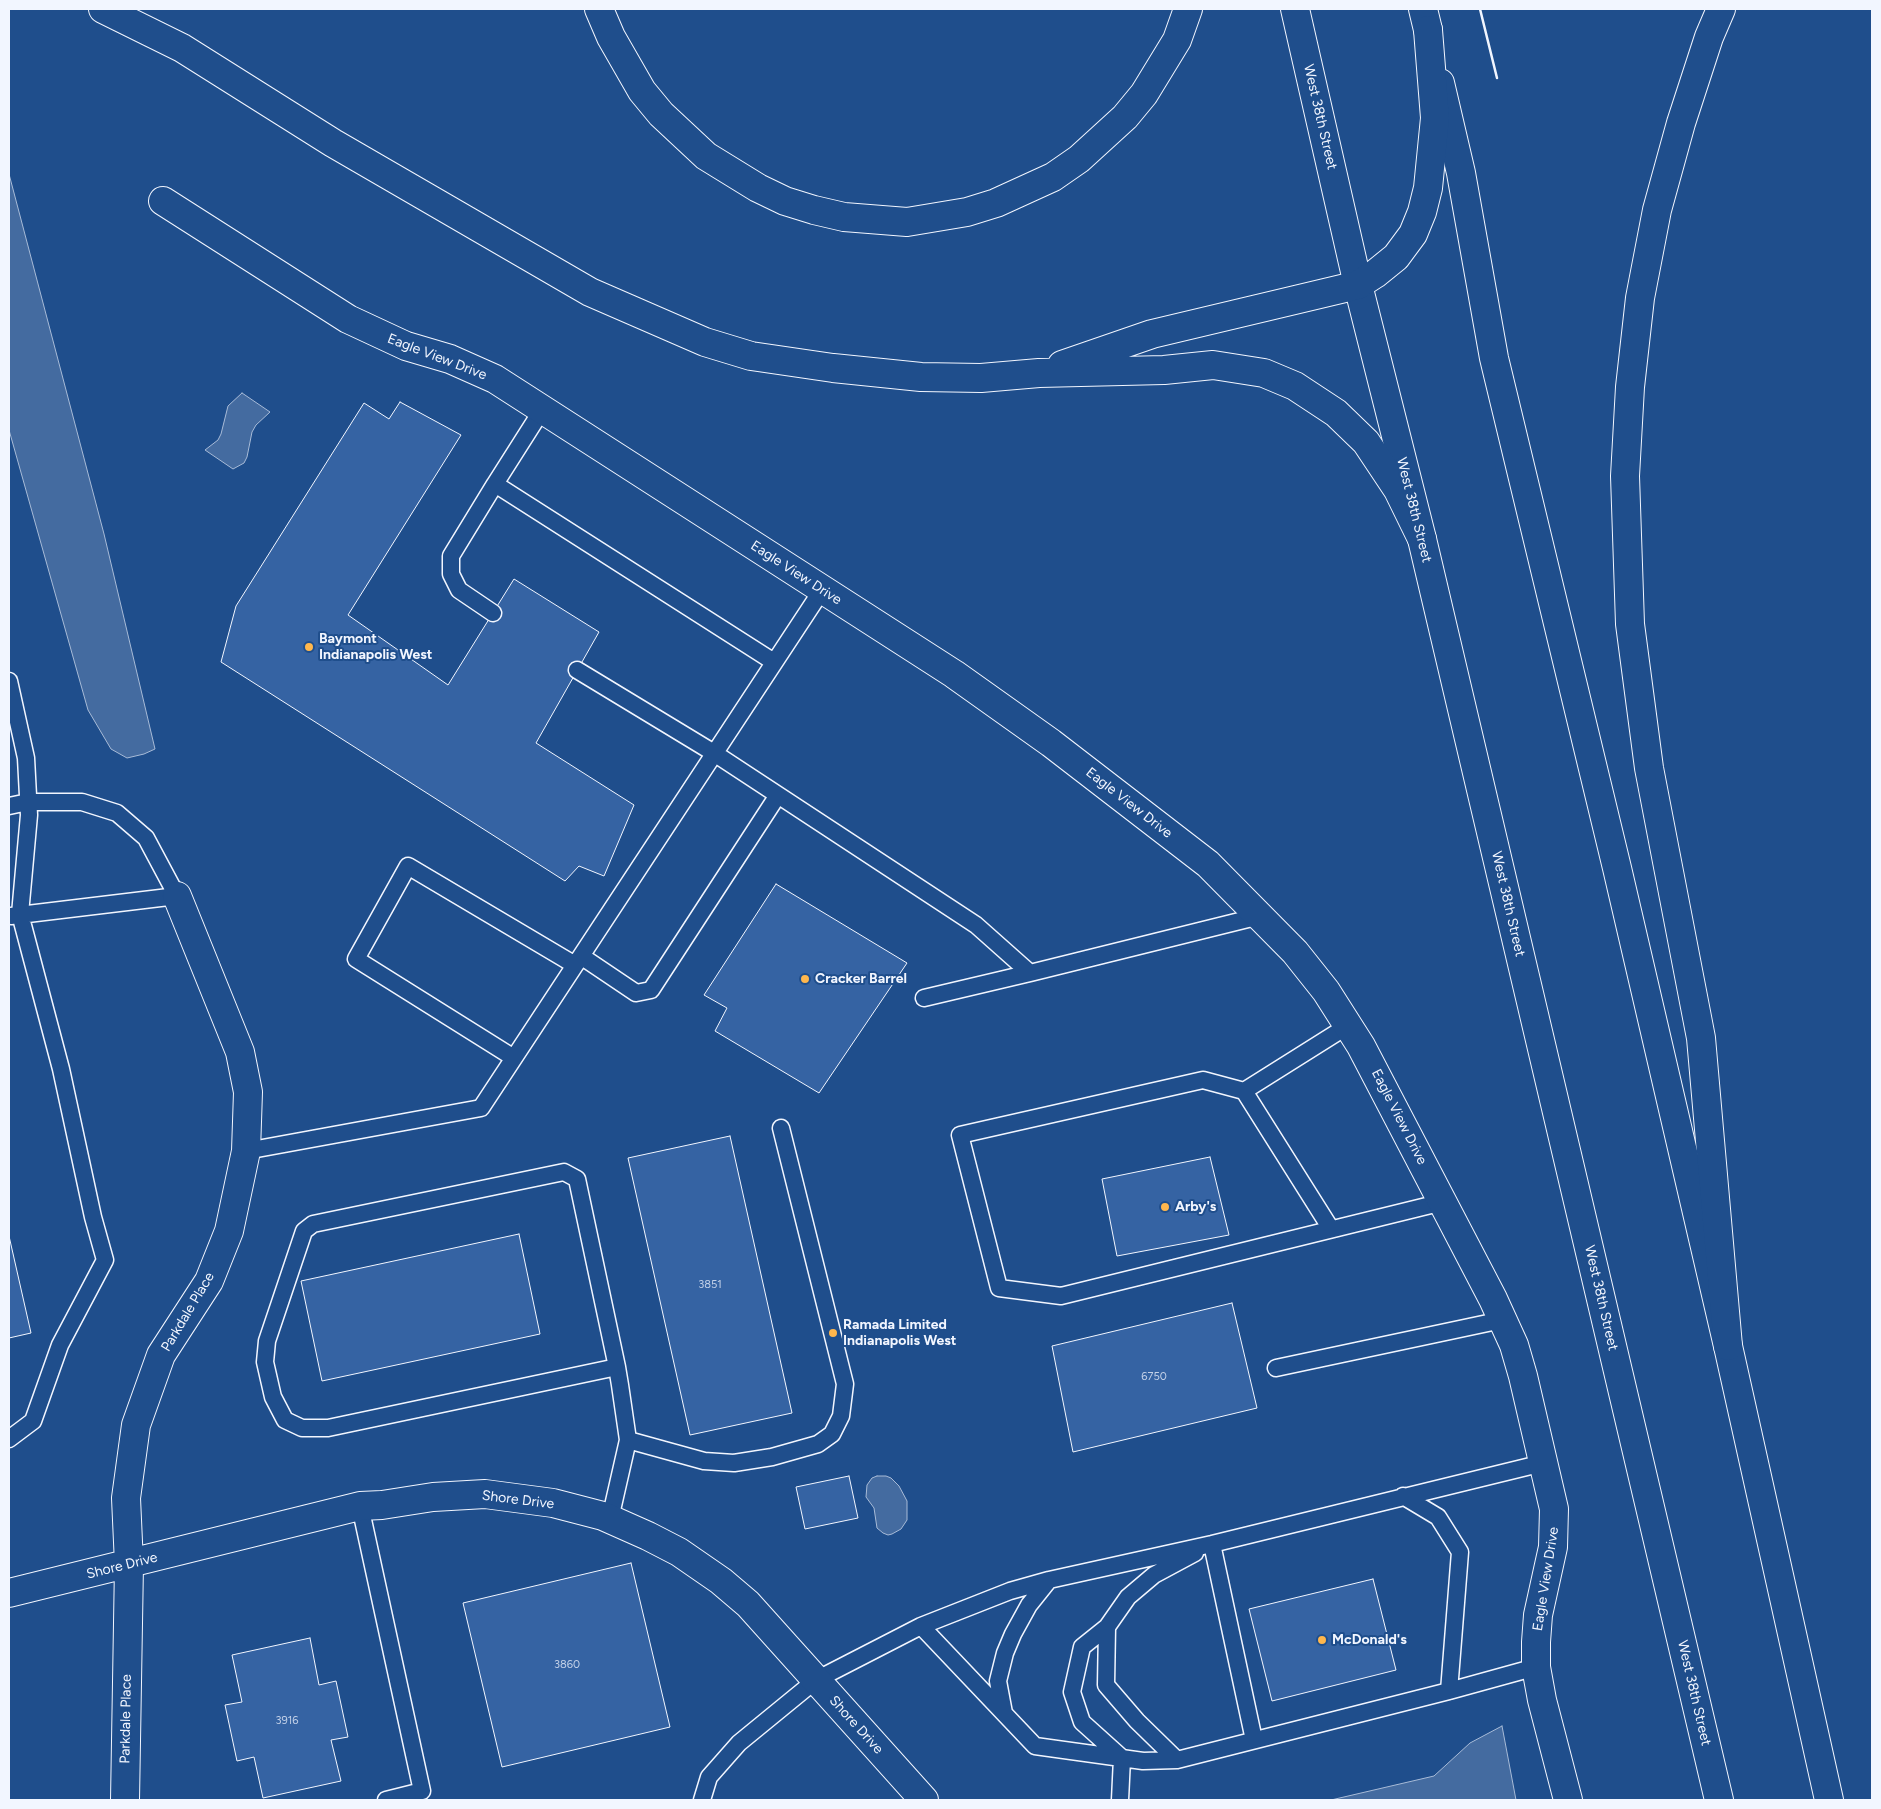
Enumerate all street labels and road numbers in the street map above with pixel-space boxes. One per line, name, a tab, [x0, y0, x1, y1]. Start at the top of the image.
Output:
street label: West 38th Street	[1300, 63, 1340, 171]
street label: Eagle View Drive	[385, 330, 489, 384]
street label: West 38th Street	[1393, 456, 1435, 564]
street label: Eagle View Drive	[747, 537, 845, 609]
street label: Eagle View Drive	[1082, 764, 1176, 842]
street label: West 38th Street	[1488, 850, 1528, 958]
street label: Eagle View Drive	[1368, 1066, 1430, 1168]
street label: West 38th Street	[1581, 1244, 1621, 1352]
street label: Parkdale Place	[158, 1269, 218, 1355]
street label: Shore Drive	[481, 1487, 555, 1513]
street label: Eagle View Drive	[1529, 1526, 1563, 1632]
street label: Shore Drive	[85, 1549, 159, 1583]
street label: West 38th Street	[1674, 1639, 1714, 1747]
street label: Parkdale Place	[117, 1674, 135, 1764]
street label: Shore Drive	[825, 1692, 887, 1758]

